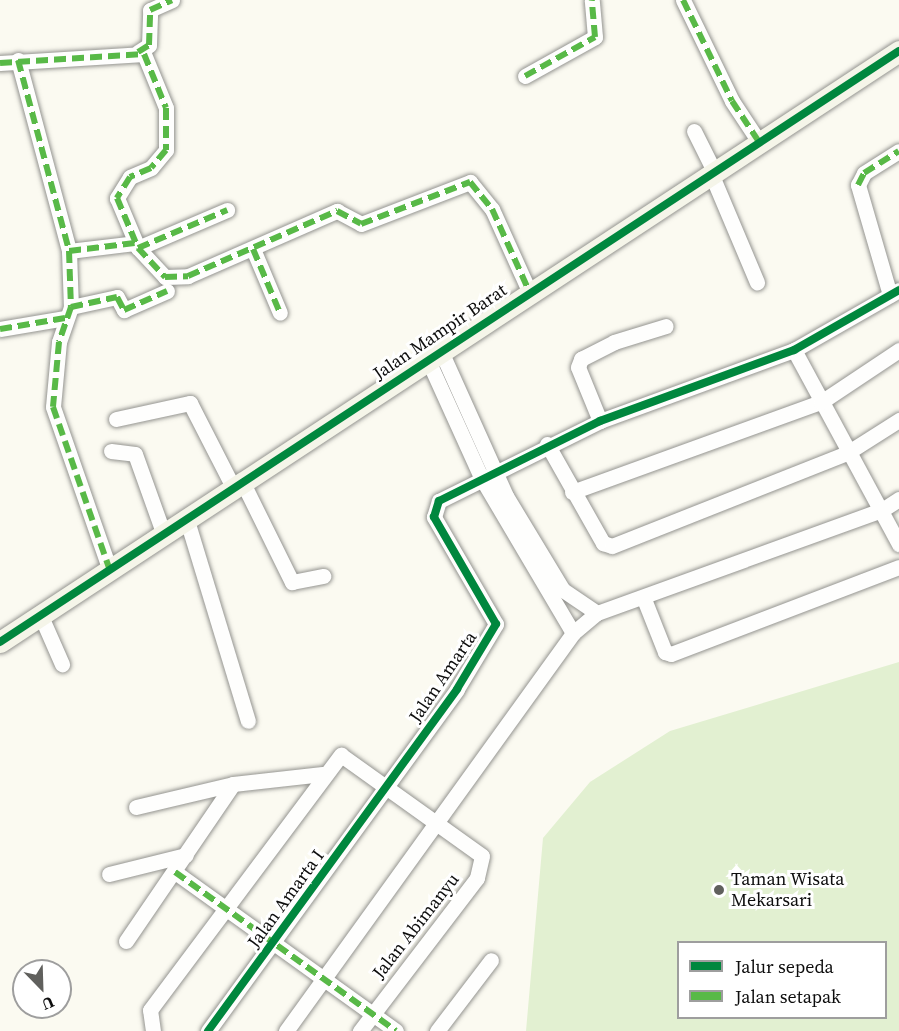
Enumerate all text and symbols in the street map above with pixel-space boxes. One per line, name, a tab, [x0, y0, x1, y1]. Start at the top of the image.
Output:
street label: Jalan Mampir Barat	[369, 279, 511, 385]
street label: Jalan Amarta	[405, 627, 481, 727]
street label: Jalan Amarta I	[243, 846, 329, 952]
street label: Jalan Abimanyu	[368, 869, 464, 983]
place label: Taman Wisata Mekarsari	[731, 869, 845, 912]
marker: Taman Wisata Mekarsari	[712, 883, 726, 897]
legend	[677, 941, 887, 1019]
text: Jalur sepeda	[735, 954, 834, 979]
north arrow	[12, 959, 72, 1019]
text: Jalan setapak	[735, 984, 841, 1009]
text: U	[39, 991, 58, 1016]

